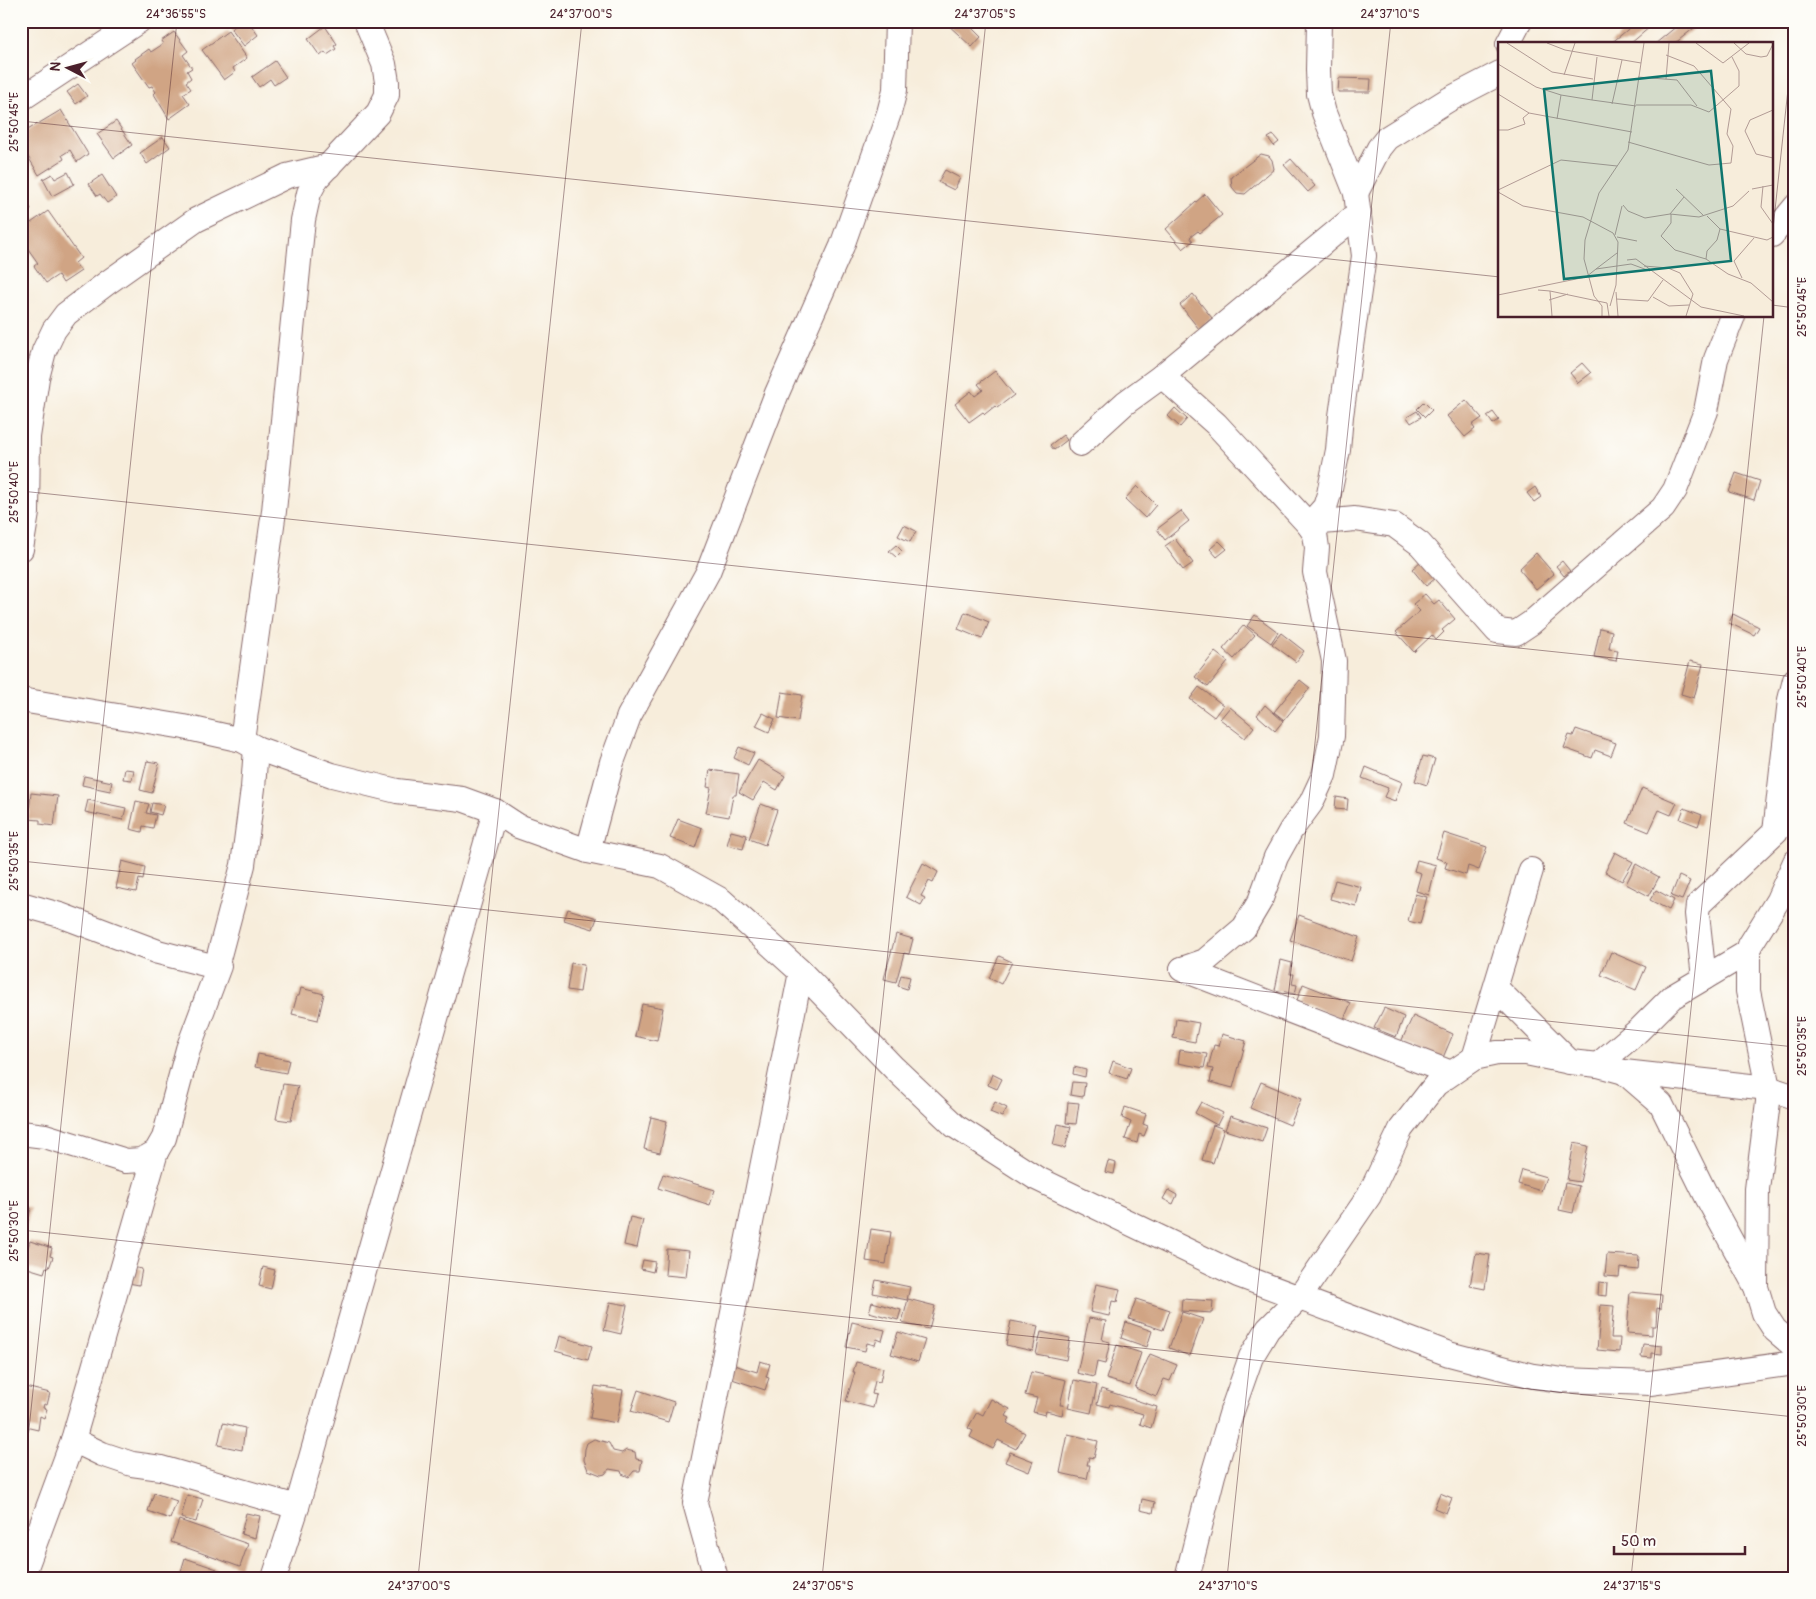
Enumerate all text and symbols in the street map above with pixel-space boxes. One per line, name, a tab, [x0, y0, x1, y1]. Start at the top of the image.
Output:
text: 24°36'55"S	[146, 7, 206, 22]
text: 24°37'00"S	[550, 7, 612, 22]
text: 24°37'05"S	[955, 7, 1015, 22]
text: 24°37'10"S	[1360, 7, 1420, 22]
north arrow	[42, 42, 92, 92]
inset map	[1498, 42, 1774, 318]
text: N	[47, 61, 65, 72]
text: 25°50'45"E	[7, 92, 22, 152]
text: 25°50'45"E	[1795, 277, 1810, 337]
text: 25°50'40"E	[7, 461, 22, 523]
text: 25°50'40"E	[1795, 646, 1810, 708]
text: 25°50'35"E	[7, 831, 22, 891]
text: 25°50'35"E	[1795, 1016, 1810, 1076]
text: 25°50'30"E	[7, 1200, 22, 1262]
text: 25°50'30"E	[1795, 1385, 1810, 1447]
scale bar	[1614, 1524, 1745, 1556]
text: 50 m	[1621, 1532, 1656, 1551]
text: 24°37'00"S	[388, 1579, 450, 1594]
text: 24°37'05"S	[793, 1579, 853, 1594]
text: 24°37'10"S	[1198, 1579, 1258, 1594]
text: 24°37'15"S	[1603, 1579, 1661, 1594]

